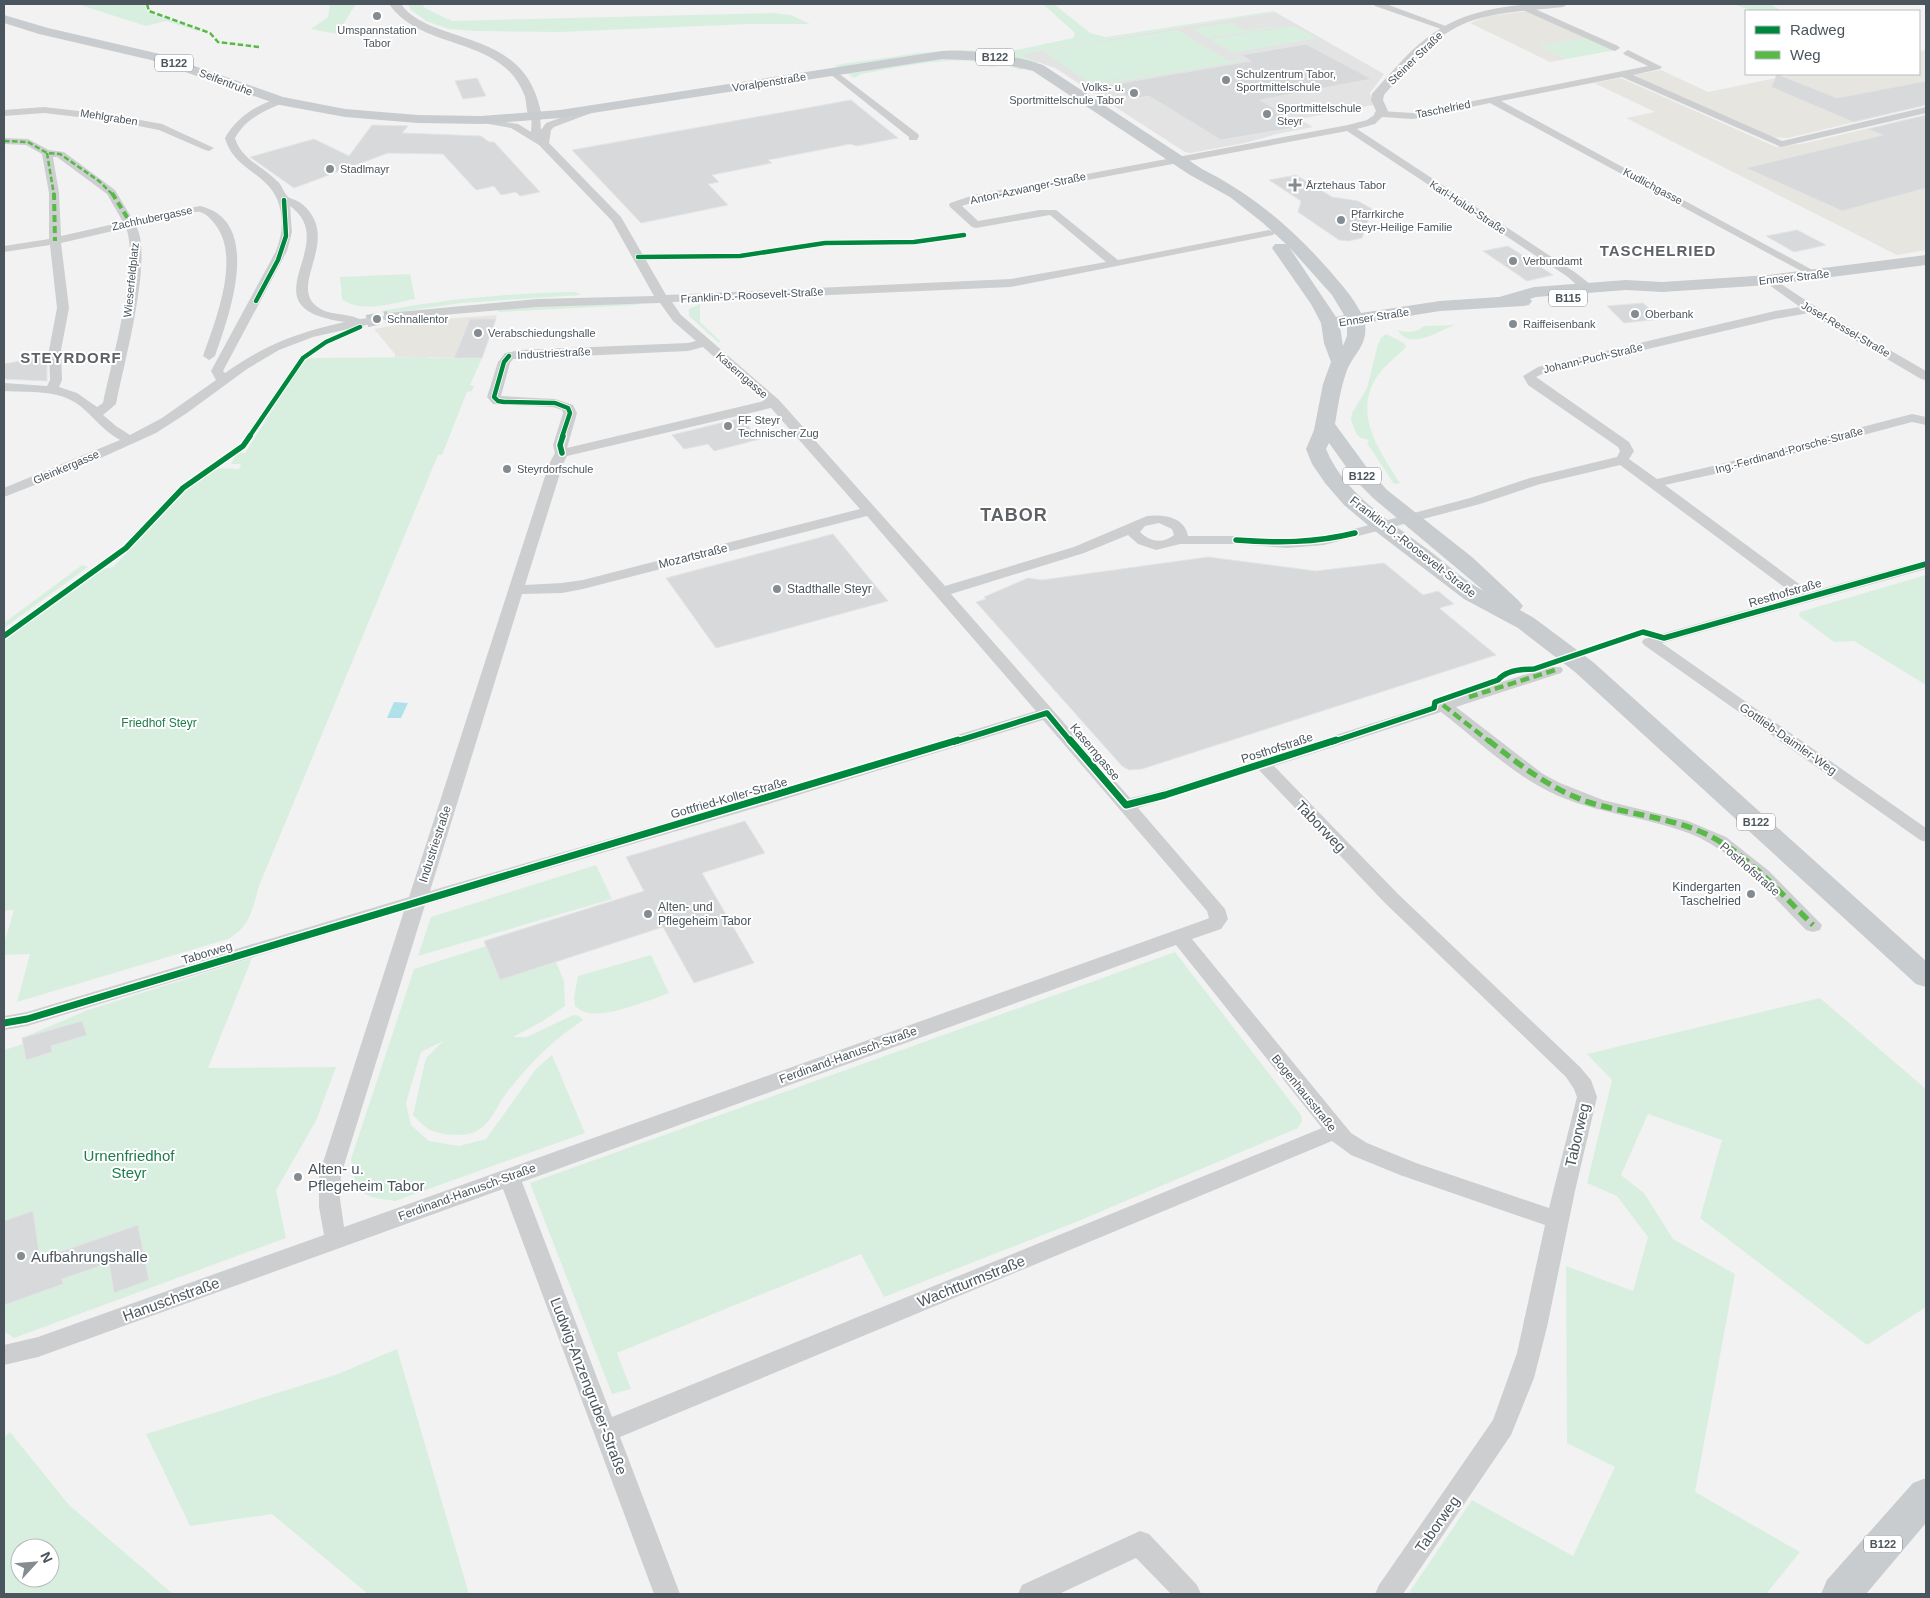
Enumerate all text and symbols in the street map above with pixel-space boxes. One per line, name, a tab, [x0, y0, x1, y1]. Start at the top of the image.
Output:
marker: Umspannstation Tabor	[371, 10, 383, 22]
legend	[1745, 10, 1920, 75]
text: Radweg	[1790, 21, 1845, 38]
place label: Umspannstation Tabor	[337, 24, 417, 49]
street label: Steiner Straße	[1385, 29, 1445, 87]
text: Weg	[1790, 46, 1821, 63]
road number: B122	[976, 48, 1014, 66]
road number: B122	[155, 54, 193, 72]
street label: Seifentruhe	[198, 66, 254, 98]
place label: Schulzentrum Tabor, Sportmittelschule	[1236, 68, 1336, 93]
street label: Voralpenstraße	[731, 70, 807, 94]
marker: Schulzentrum Tabor, Sportmittelschule	[1220, 74, 1232, 86]
place label: Volks- u. Sportmittelschule Tabor	[1009, 81, 1124, 106]
marker: Volks- u. Sportmittelschule Tabor	[1128, 87, 1140, 99]
street label: Taschelried	[1415, 98, 1471, 120]
place label: Sportmittelschule Steyr	[1277, 102, 1361, 127]
street label: Mehlgraben	[79, 107, 139, 127]
marker: Sportmittelschule Steyr	[1261, 108, 1273, 120]
marker: Stadlmayr	[324, 163, 336, 175]
place label: Stadlmayr	[340, 163, 390, 175]
street label: Kudlichgasse	[1621, 165, 1685, 207]
street label: Anton-Azwanger-Straße	[969, 170, 1087, 206]
marker: Ärztehaus Tabor	[1288, 178, 1302, 192]
street label: Karl-Holub-Straße	[1428, 178, 1508, 236]
place label: Ärztehaus Tabor	[1306, 179, 1386, 191]
street label: Zachhubergasse	[111, 204, 193, 232]
place label: Pfarrkirche Steyr-Heilige Familie	[1351, 208, 1452, 233]
marker: Pfarrkirche Steyr-Heilige Familie	[1335, 214, 1347, 226]
street label: Wieserfeldplatz	[121, 242, 141, 318]
district label: TASCHELRIED	[1600, 242, 1716, 259]
marker: Verbundamt	[1507, 255, 1519, 267]
place label: Verbundamt	[1523, 255, 1582, 267]
street label: Ennser Straße	[1758, 267, 1830, 287]
street label: Franklin-D.-Roosevelt-Straße	[680, 285, 824, 305]
road number: B115	[1549, 290, 1587, 306]
street label: Josef-Ressel-Straße	[1800, 299, 1892, 359]
street label: Ennser Straße	[1338, 306, 1410, 328]
marker: Oberbank	[1629, 308, 1641, 320]
place label: Oberbank	[1645, 308, 1694, 320]
marker: Schnallentor	[371, 313, 383, 325]
place label: Schnallentor	[387, 313, 448, 325]
marker: Raiffeisenbank	[1507, 318, 1519, 330]
place label: Raiffeisenbank	[1523, 318, 1596, 330]
marker: Verabschiedungshalle	[472, 327, 484, 339]
place label: Verabschiedungshalle	[488, 327, 596, 339]
street label: Johann-Puch-Straße	[1542, 341, 1644, 375]
street label: Industriestraße	[517, 345, 591, 361]
district label: STEYRDORF	[20, 349, 122, 366]
street label: Kaserngasse	[714, 349, 770, 401]
place label: FF Steyr Technischer Zug	[738, 414, 819, 439]
marker: FF Steyr Technischer Zug	[722, 420, 734, 432]
street label: Ing.-Ferdinand-Porsche-Straße	[1714, 425, 1864, 475]
street label: Gleinkergasse	[31, 448, 101, 486]
marker: Steyrdorfschule	[501, 463, 513, 475]
place label: Steyrdorfschule	[517, 463, 593, 475]
road number: B122	[1343, 468, 1381, 484]
street label: Franklin-D.-Roosevelt-Straße	[1347, 493, 1479, 601]
district label: TABOR	[980, 505, 1048, 525]
street label: Mozartstraße	[657, 541, 729, 571]
street label: Resthofstraße	[1747, 576, 1823, 610]
place label: Stadthalle Steyr	[787, 582, 872, 596]
marker: Stadthalle Steyr	[771, 583, 783, 595]
street label: Gottlieb-Daimler-Weg	[1737, 700, 1839, 778]
park label: Friedhof Steyr	[121, 716, 197, 730]
street label: Kaserngasse	[1067, 721, 1123, 784]
street label: Posthofstraße	[1239, 730, 1315, 766]
street label: Gottfried-Koller-Straße	[669, 775, 789, 821]
street label: Taborweg	[1292, 797, 1350, 855]
street label: Industriestraße	[416, 803, 454, 884]
road number: B122	[1737, 814, 1775, 830]
street label: Posthofstraße	[1717, 839, 1783, 899]
place label: Kindergarten Taschelried	[1672, 880, 1741, 908]
marker: Kindergarten Taschelried	[1745, 888, 1757, 900]
place label: Alten- und Pflegeheim Tabor	[658, 900, 751, 928]
marker: Alten- und Pflegeheim Tabor	[642, 908, 654, 920]
street label: Taborweg	[180, 939, 234, 967]
street label: Ferdinand-Hanusch-Straße	[777, 1023, 919, 1086]
street label: Bogenhausstraße	[1269, 1052, 1339, 1134]
street label: Taborweg	[1561, 1101, 1593, 1169]
park label: Urnenfriedhof Steyr	[84, 1147, 175, 1181]
place label: Alten- u. Pflegeheim Tabor	[308, 1160, 424, 1194]
street label: Ferdinand-Hanusch-Straße	[396, 1160, 538, 1223]
marker: Alten- u. Pflegeheim Tabor	[292, 1171, 304, 1183]
place label: Aufbahrungshalle	[31, 1248, 148, 1265]
marker: Aufbahrungshalle	[15, 1250, 27, 1262]
street label: Wachtturmstraße	[915, 1252, 1027, 1310]
street label: Hanuschstraße	[120, 1274, 222, 1324]
street label: Ludwig-Anzengruber-Straße	[547, 1295, 631, 1477]
street label: Taborweg	[1411, 1492, 1463, 1556]
road number: B122	[1864, 1536, 1902, 1552]
north arrow	[10, 1538, 60, 1588]
text: N	[37, 1549, 56, 1565]

